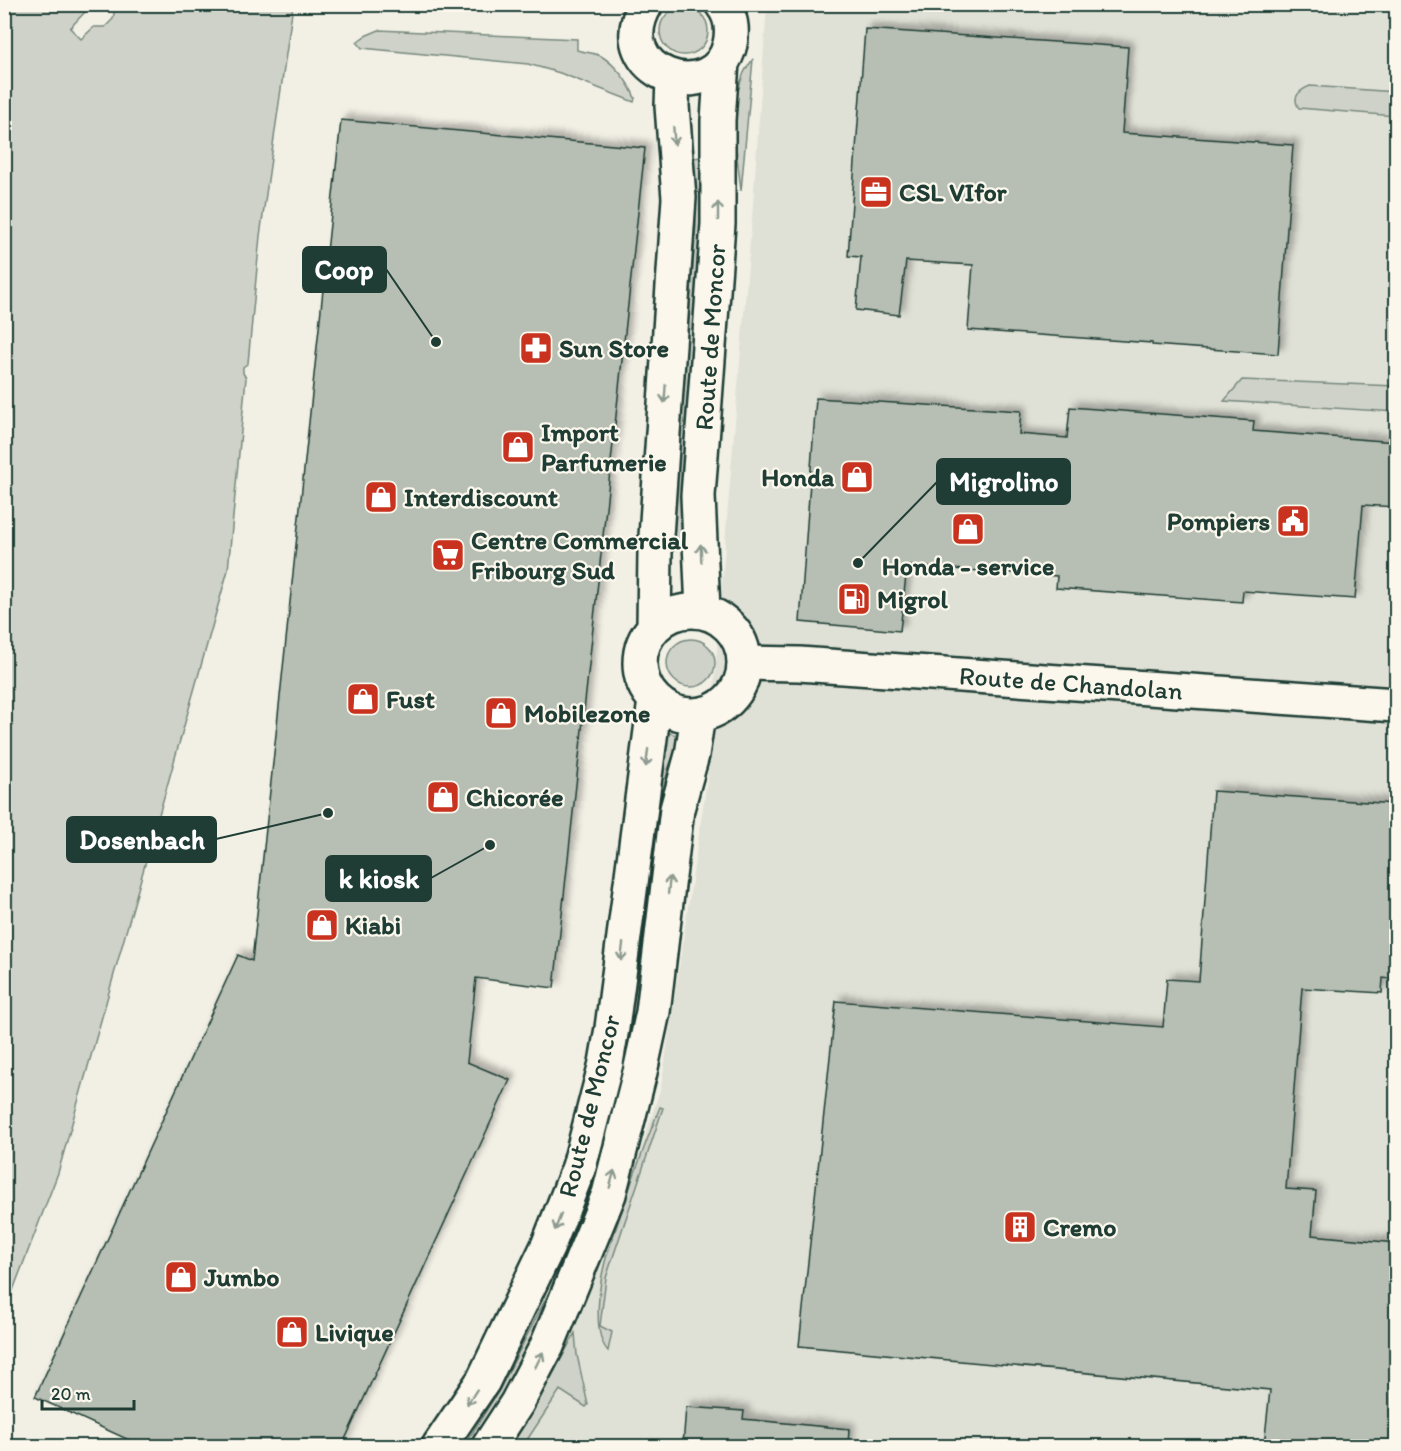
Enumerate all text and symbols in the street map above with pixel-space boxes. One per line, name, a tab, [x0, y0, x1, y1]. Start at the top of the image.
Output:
one-way arrow	[669, 126, 680, 146]
office icon: CSL VIfor	[858, 174, 894, 210]
place label: CSL VIfor	[899, 176, 1008, 208]
one-way arrow	[712, 202, 724, 222]
street label: Route de Moncor	[688, 242, 732, 431]
callout: Coop	[303, 247, 386, 292]
text: Coop	[314, 253, 374, 286]
pharmacy icon: Sun Store	[518, 330, 554, 366]
place label: Sun Store	[559, 332, 669, 364]
one-way arrow	[660, 383, 671, 403]
place label: Import Parfumerie	[541, 416, 667, 478]
shop icon: Import Parfumerie	[500, 429, 536, 465]
shop icon: Honda	[839, 459, 875, 495]
callout: Migrolino	[937, 459, 1070, 504]
place label: Honda	[761, 461, 834, 493]
text: Migrolino	[949, 465, 1059, 498]
shop icon: Interdiscount	[363, 479, 399, 515]
place label: Interdiscount	[404, 481, 558, 513]
public building icon: Pompiers	[1275, 503, 1311, 539]
place label: Pompiers	[1167, 505, 1270, 537]
shop icon: Honda - service	[950, 511, 986, 547]
place label: Centre Commercial Fribourg Sud	[471, 524, 689, 586]
supermarket icon: Centre Commercial Fribourg Sud	[430, 537, 466, 573]
one-way arrow	[695, 543, 706, 563]
place label: Honda - service	[882, 550, 1054, 582]
fuel station icon: Migrol	[836, 581, 872, 617]
place label: Migrol	[877, 583, 948, 615]
street label: Route de Chandolan	[958, 659, 1184, 707]
shop icon: Fust	[345, 681, 381, 717]
place label: Fust	[386, 683, 435, 715]
shop icon: Mobilezone	[483, 695, 519, 731]
place label: Mobilezone	[524, 697, 650, 729]
one-way arrow	[642, 748, 653, 768]
shop icon: Chicorée	[425, 779, 461, 815]
place label: Chicorée	[466, 781, 564, 813]
callout: Dosenbach	[67, 817, 216, 862]
text: Dosenbach	[79, 823, 205, 856]
callout: k kiosk	[326, 856, 431, 901]
text: k kiosk	[339, 862, 420, 895]
one-way arrow	[663, 876, 674, 896]
shop icon: Kiabi	[304, 907, 340, 943]
place label: Kiabi	[345, 909, 401, 941]
one-way arrow	[616, 941, 627, 961]
street label: Route de Moncor	[551, 1011, 627, 1201]
one-way arrow	[607, 1170, 619, 1189]
building icon: Cremo	[1002, 1209, 1038, 1245]
place label: Cremo	[1043, 1211, 1116, 1243]
one-way arrow	[551, 1212, 562, 1231]
shop icon: Jumbo	[163, 1259, 199, 1295]
place label: Jumbo	[203, 1261, 279, 1293]
shop icon: Livique	[274, 1314, 310, 1350]
place label: Livique	[315, 1316, 394, 1348]
one-way arrow	[534, 1351, 546, 1369]
scale bar	[42, 1373, 134, 1411]
text: 20 m	[51, 1383, 91, 1405]
one-way arrow	[466, 1388, 478, 1405]

